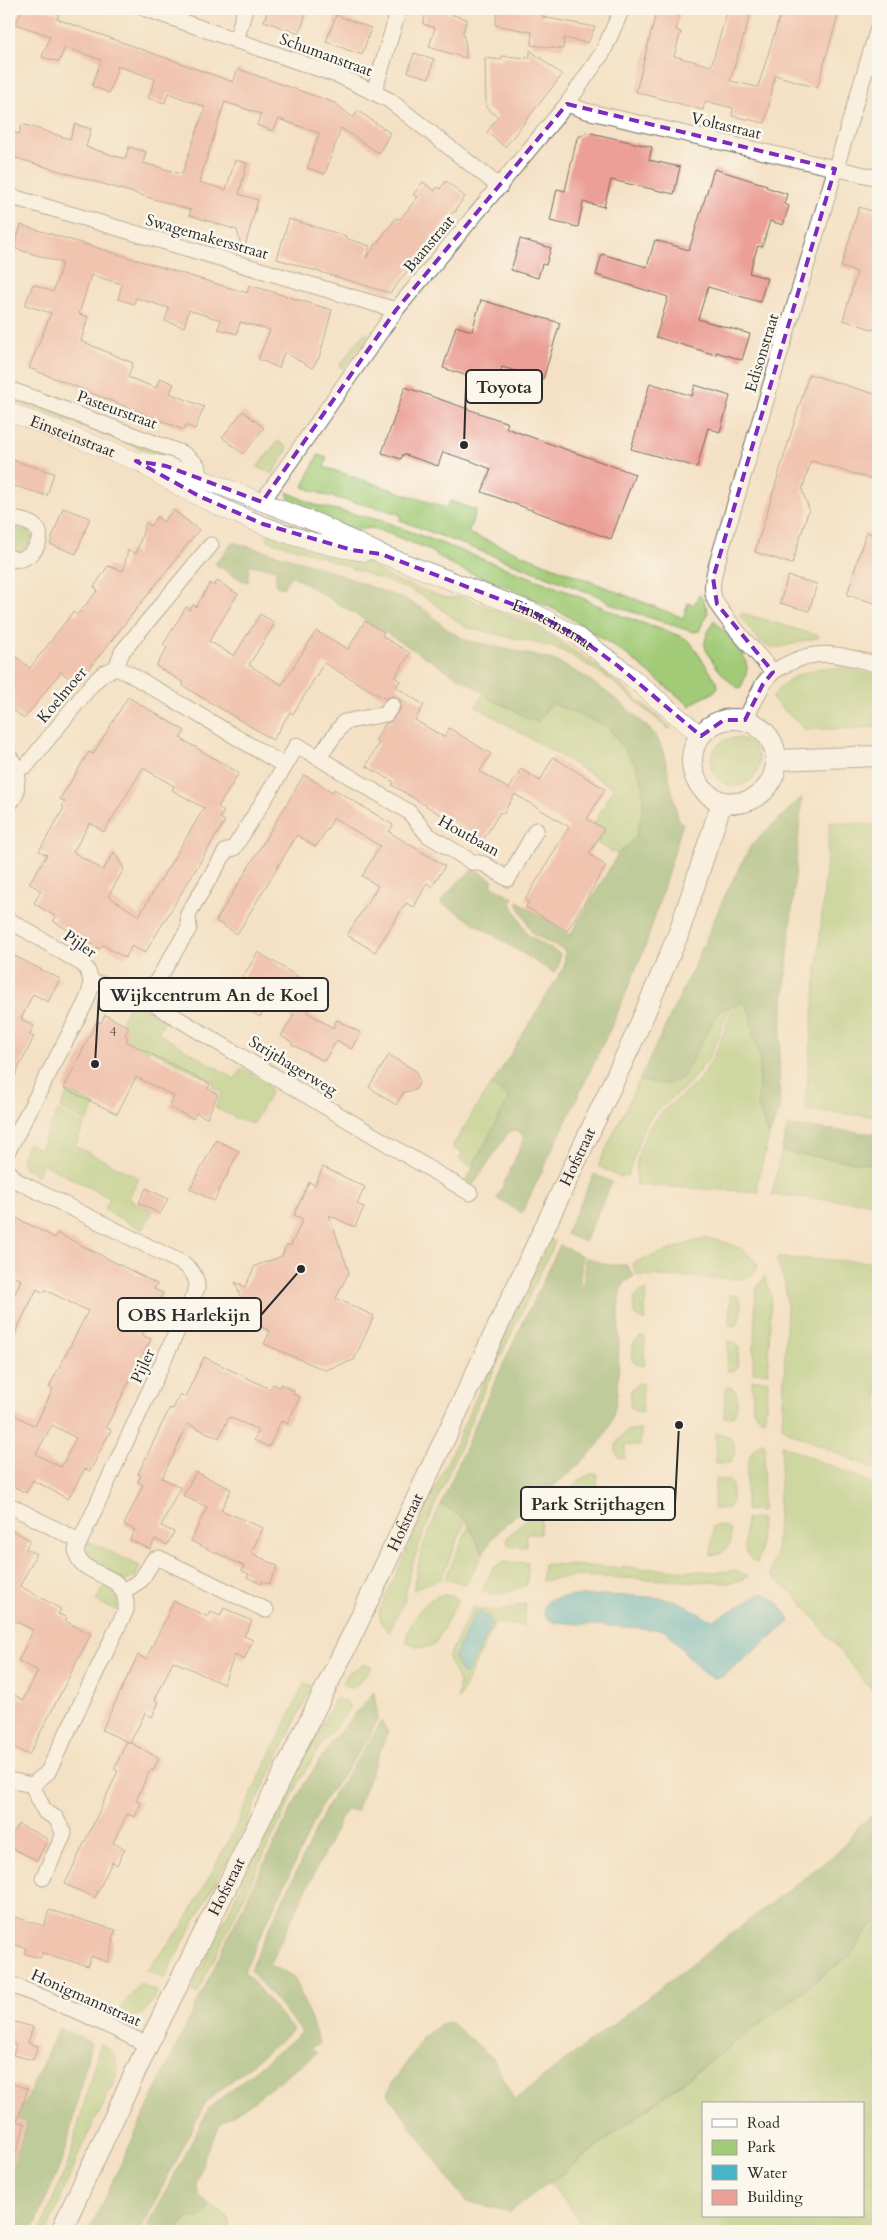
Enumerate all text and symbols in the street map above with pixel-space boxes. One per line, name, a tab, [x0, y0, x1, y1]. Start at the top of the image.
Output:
street label: Schumanstraat	[276, 28, 376, 82]
street label: Voltastraat	[689, 107, 763, 145]
street label: Swagemakersstraat	[143, 209, 271, 265]
street label: Baanstraat	[398, 211, 460, 277]
street label: Edisonstraat	[740, 311, 784, 395]
callout: Toyota	[466, 370, 542, 403]
text: Toyota	[476, 375, 532, 400]
street label: Pasteurstraat	[74, 385, 160, 435]
street label: Einsteinstraat	[27, 410, 118, 463]
street label: Einsteinstraat	[509, 594, 598, 656]
street label: Koelmoer	[32, 662, 92, 728]
street label: Houtbaan	[434, 810, 504, 862]
street label: Pijler	[59, 925, 101, 963]
callout: Wijkcentrum An de Koel	[99, 978, 328, 1011]
text: Wijkcentrum An de Koel	[109, 983, 318, 1008]
house number: 4	[109, 1022, 117, 1041]
street label: Strijthagerweg	[245, 1031, 341, 1101]
street label: Hofstraat	[555, 1124, 601, 1190]
callout: OBS Harlekijn	[118, 1298, 261, 1331]
text: OBS Harlekijn	[128, 1303, 251, 1328]
street label: Pijler	[125, 1345, 161, 1387]
callout: Park Strijthagen	[521, 1487, 675, 1520]
street label: Hofstraat	[382, 1489, 429, 1555]
text: Park Strijthagen	[531, 1492, 666, 1517]
street label: Hofstraat	[203, 1854, 250, 1920]
street label: Honigmannstraat	[27, 1964, 145, 2032]
legend	[702, 2102, 864, 2218]
text: Road	[747, 2113, 780, 2133]
text: Park	[747, 2137, 776, 2157]
text: Water	[746, 2163, 788, 2183]
text: Building	[747, 2187, 803, 2207]

